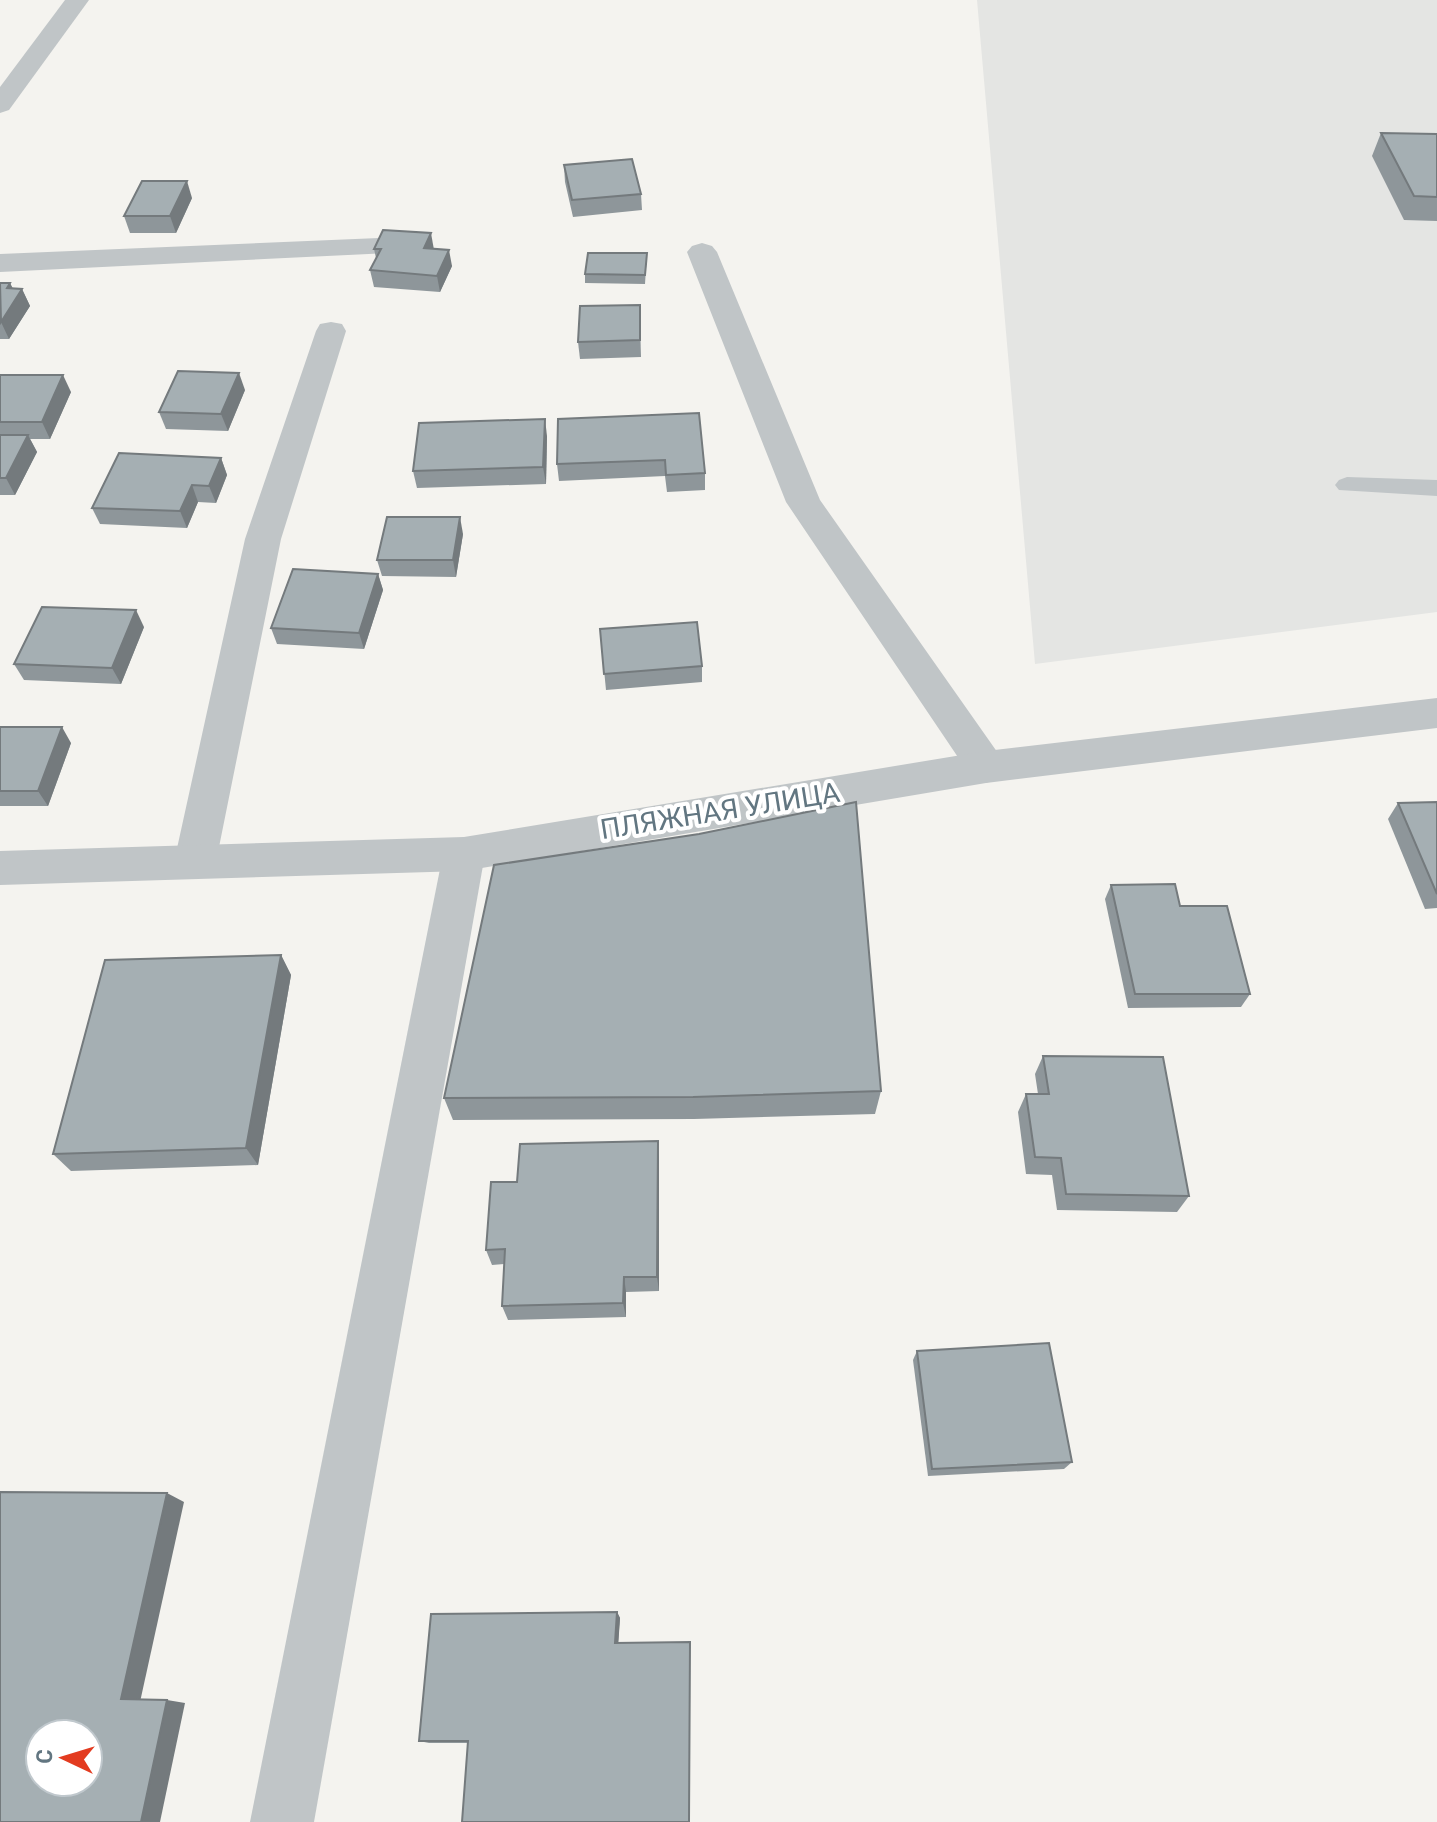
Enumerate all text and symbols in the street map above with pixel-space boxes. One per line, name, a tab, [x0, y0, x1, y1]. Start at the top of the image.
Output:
street label: ПЛЯЖНАЯ УЛИЦА	[598, 776, 842, 846]
north arrow	[24, 1718, 104, 1798]
text: С	[32, 1749, 58, 1765]

